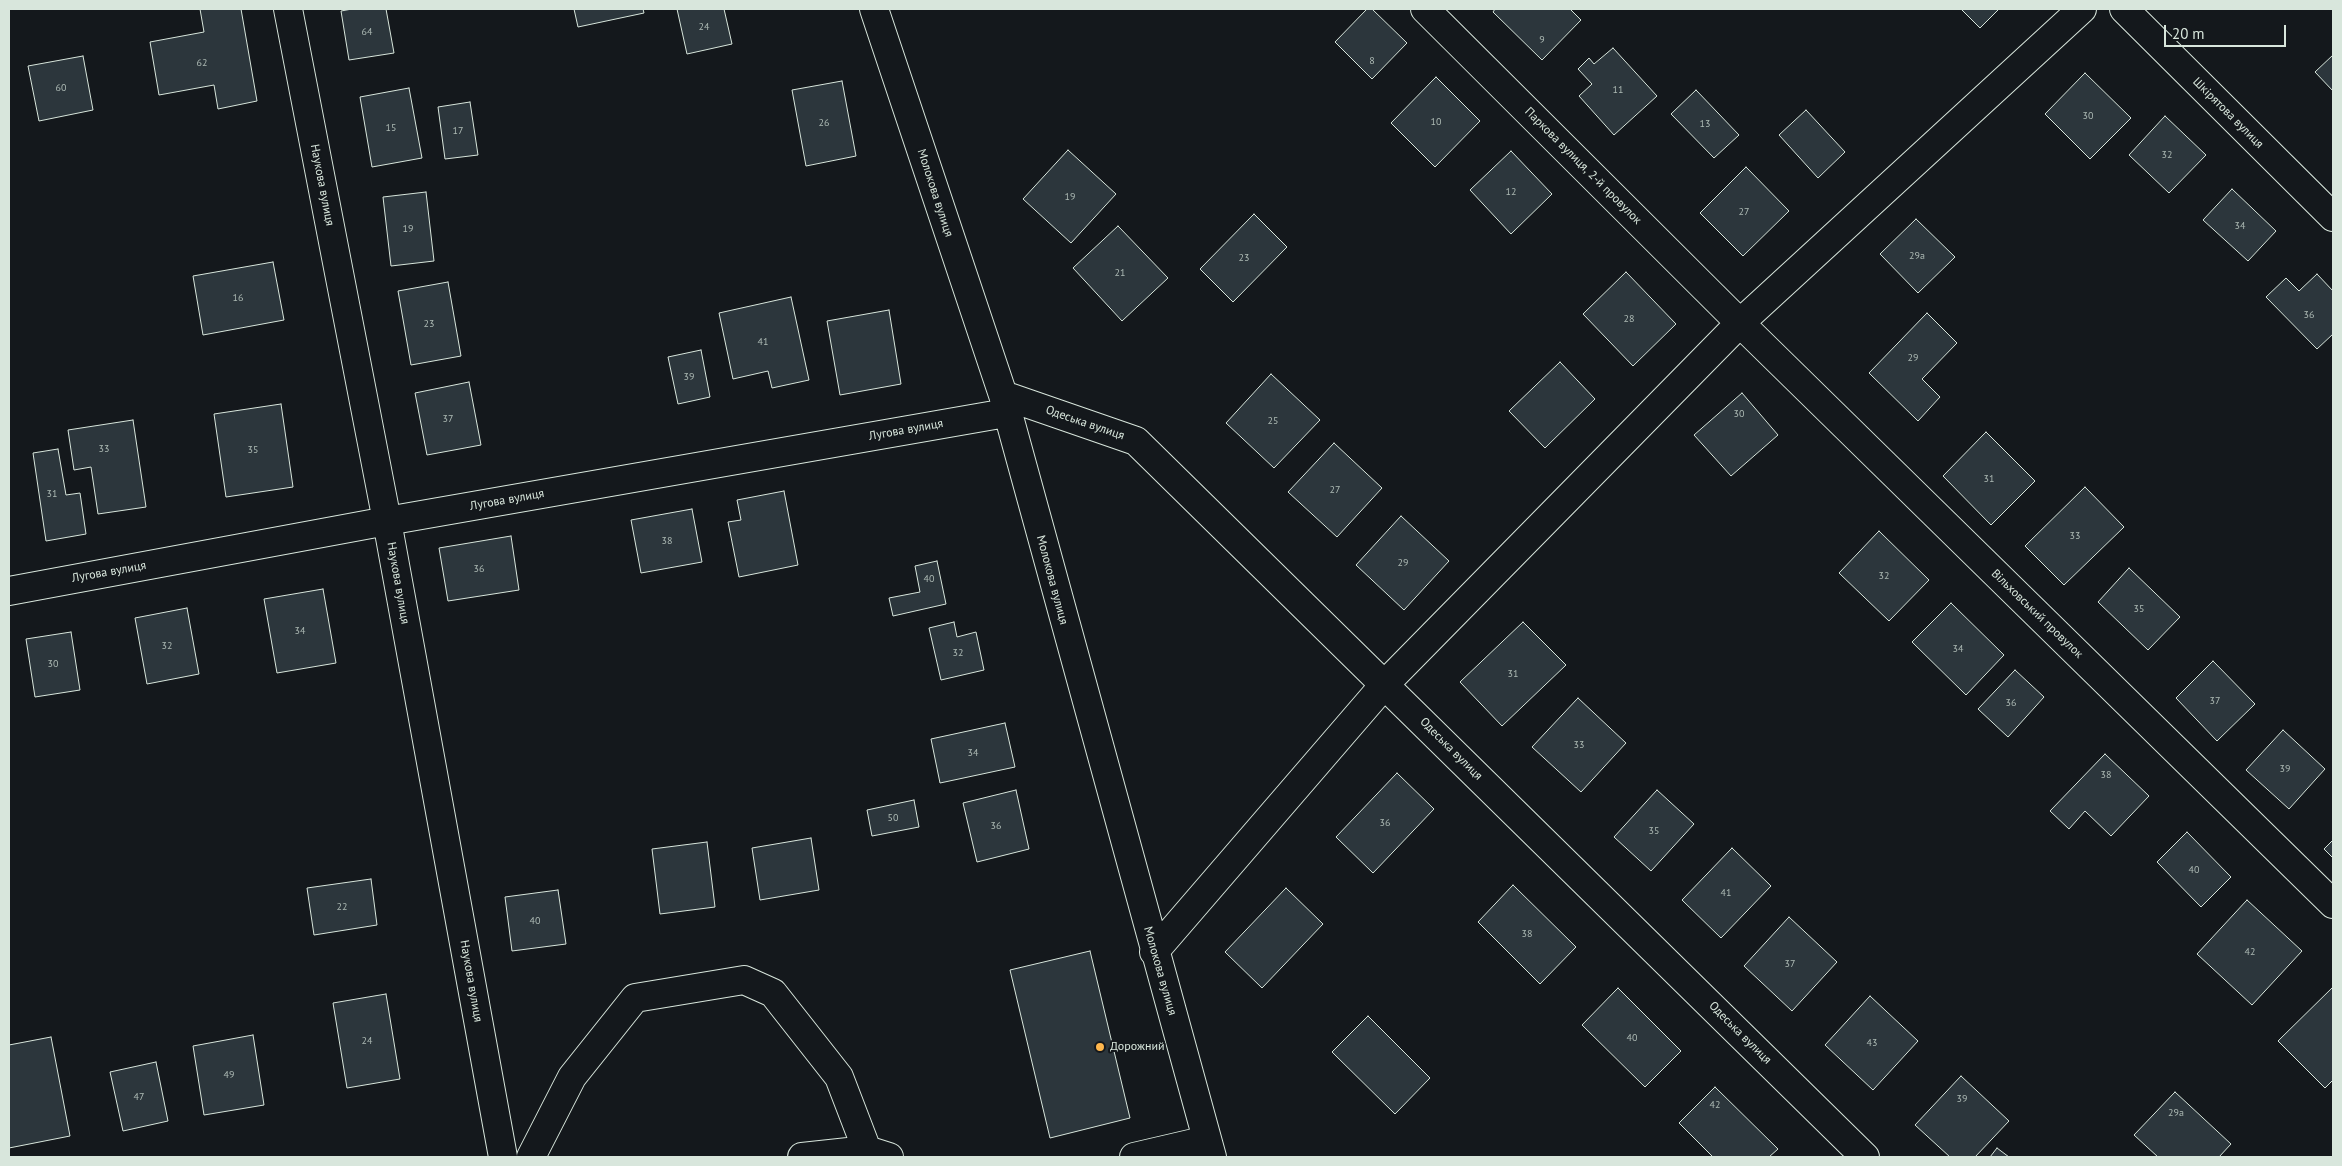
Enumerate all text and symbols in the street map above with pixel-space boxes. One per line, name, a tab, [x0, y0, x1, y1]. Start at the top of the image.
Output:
scale bar	[2167, 15, 2290, 47]
house number: 24	[699, 21, 709, 33]
text: 20 m	[2172, 24, 2205, 43]
house number: 64	[362, 26, 372, 38]
house number: 9	[1539, 34, 1545, 46]
house number: 8	[1369, 55, 1375, 67]
house number: 62	[197, 57, 207, 69]
street label: Шкірятова вулиця	[2190, 75, 2266, 151]
house number: 60	[56, 82, 66, 94]
house number: 11	[1613, 84, 1623, 96]
street label: Паркова вулиця, 2-й провулок	[1522, 105, 1644, 227]
house number: 30	[2083, 110, 2093, 122]
house number: 10	[1431, 116, 1441, 128]
house number: 26	[819, 117, 829, 129]
house number: 13	[1700, 118, 1710, 130]
house number: 15	[386, 122, 396, 134]
house number: 17	[453, 125, 463, 137]
street label: Наукова вулиця	[307, 143, 337, 227]
street label: Молокова вулиця	[914, 147, 956, 239]
house number: 32	[2162, 149, 2172, 161]
house number: 12	[1506, 186, 1516, 198]
house number: 19	[1065, 191, 1075, 203]
house number: 27	[1739, 206, 1749, 218]
house number: 34	[2235, 220, 2245, 232]
house number: 19	[403, 223, 413, 235]
house number: 29а	[1909, 250, 1925, 262]
house number: 23	[1239, 252, 1249, 264]
house number: 21	[1115, 267, 1125, 279]
house number: 16	[233, 292, 243, 304]
house number: 36	[2304, 309, 2314, 321]
house number: 28	[1624, 313, 1634, 325]
house number: 23	[424, 318, 434, 330]
house number: 41	[758, 336, 768, 348]
house number: 29	[1908, 352, 1918, 364]
house number: 39	[684, 371, 694, 383]
street label: Одеська вулиця	[1044, 403, 1126, 443]
house number: 30	[1734, 408, 1744, 420]
house number: 37	[443, 413, 453, 425]
house number: 25	[1268, 415, 1278, 427]
street label: Лугова вулиця	[868, 416, 944, 444]
house number: 33	[99, 443, 109, 455]
house number: 35	[248, 444, 258, 456]
house number: 31	[1984, 473, 1994, 485]
house number: 27	[1330, 484, 1340, 496]
street label: Лугова вулиця	[469, 486, 545, 514]
house number: 31	[47, 488, 57, 500]
house number: 33	[2070, 530, 2080, 542]
street label: Молокова вулиця	[1033, 534, 1071, 626]
house number: 38	[662, 535, 672, 547]
street label: Наукова вулиця	[384, 541, 412, 625]
house number: 29	[1398, 557, 1408, 569]
street label: Лугова вулиця	[71, 558, 147, 586]
house number: 36	[474, 563, 484, 575]
street label: Вільховський провулок	[1988, 567, 2086, 661]
house number: 32	[1879, 570, 1889, 582]
house number: 40	[924, 573, 934, 585]
house number: 35	[2134, 603, 2144, 615]
house number: 34	[295, 625, 305, 637]
house number: 32	[162, 640, 172, 652]
house number: 34	[1953, 643, 1963, 655]
house number: 32	[953, 647, 963, 659]
house number: 30	[48, 658, 58, 670]
house number: 31	[1508, 668, 1518, 680]
house number: 37	[2210, 695, 2220, 707]
house number: 36	[2006, 697, 2016, 709]
street label: Одеська вулиця	[1417, 715, 1485, 783]
house number: 33	[1574, 739, 1584, 751]
house number: 34	[968, 747, 978, 759]
house number: 39	[2280, 763, 2290, 775]
house number: 38	[2101, 769, 2111, 781]
house number: 50	[888, 812, 898, 824]
house number: 36	[1380, 817, 1390, 829]
house number: 36	[991, 820, 1001, 832]
house number: 35	[1649, 825, 1659, 837]
house number: 40	[2189, 864, 2199, 876]
house number: 41	[1721, 887, 1731, 899]
house number: 22	[337, 901, 347, 913]
house number: 40	[530, 915, 540, 927]
street label: Молокова вулиця	[1140, 925, 1180, 1017]
house number: 38	[1522, 928, 1532, 940]
street label: Наукова вулиця	[457, 939, 485, 1023]
house number: 42	[2245, 946, 2255, 958]
house number: 37	[1785, 958, 1795, 970]
street label: Одеська вулиця	[1706, 999, 1774, 1067]
house number: 40	[1627, 1032, 1637, 1044]
house number: 24	[362, 1035, 372, 1047]
house number: 43	[1867, 1037, 1877, 1049]
place label: Дорожний	[1110, 1040, 1165, 1054]
marker: Дорожний	[1094, 1041, 1106, 1053]
house number: 49	[224, 1069, 234, 1081]
house number: 47	[134, 1091, 144, 1103]
house number: 39	[1957, 1093, 1967, 1105]
house number: 42	[1710, 1099, 1720, 1111]
house number: 29а	[2168, 1107, 2184, 1119]

